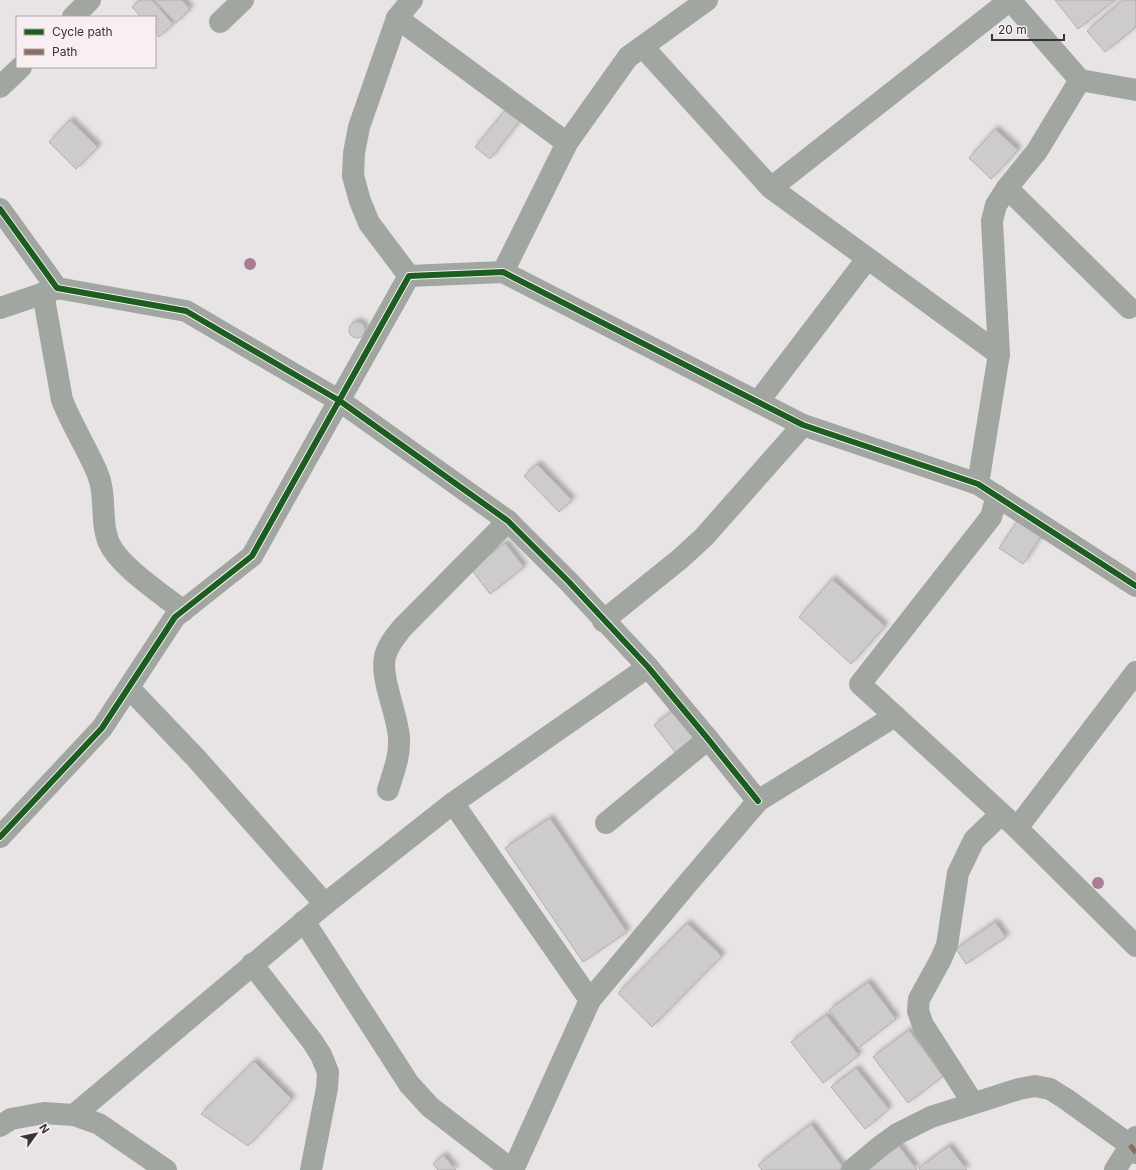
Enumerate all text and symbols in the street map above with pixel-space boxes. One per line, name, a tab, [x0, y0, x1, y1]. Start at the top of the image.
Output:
legend	[16, 16, 156, 68]
scale bar	[992, 16, 1064, 42]
text: 20 m	[998, 22, 1027, 37]
text: Cycle path	[52, 24, 113, 39]
text: Path	[52, 44, 77, 59]
north arrow	[16, 1114, 56, 1154]
text: N	[36, 1121, 53, 1136]

